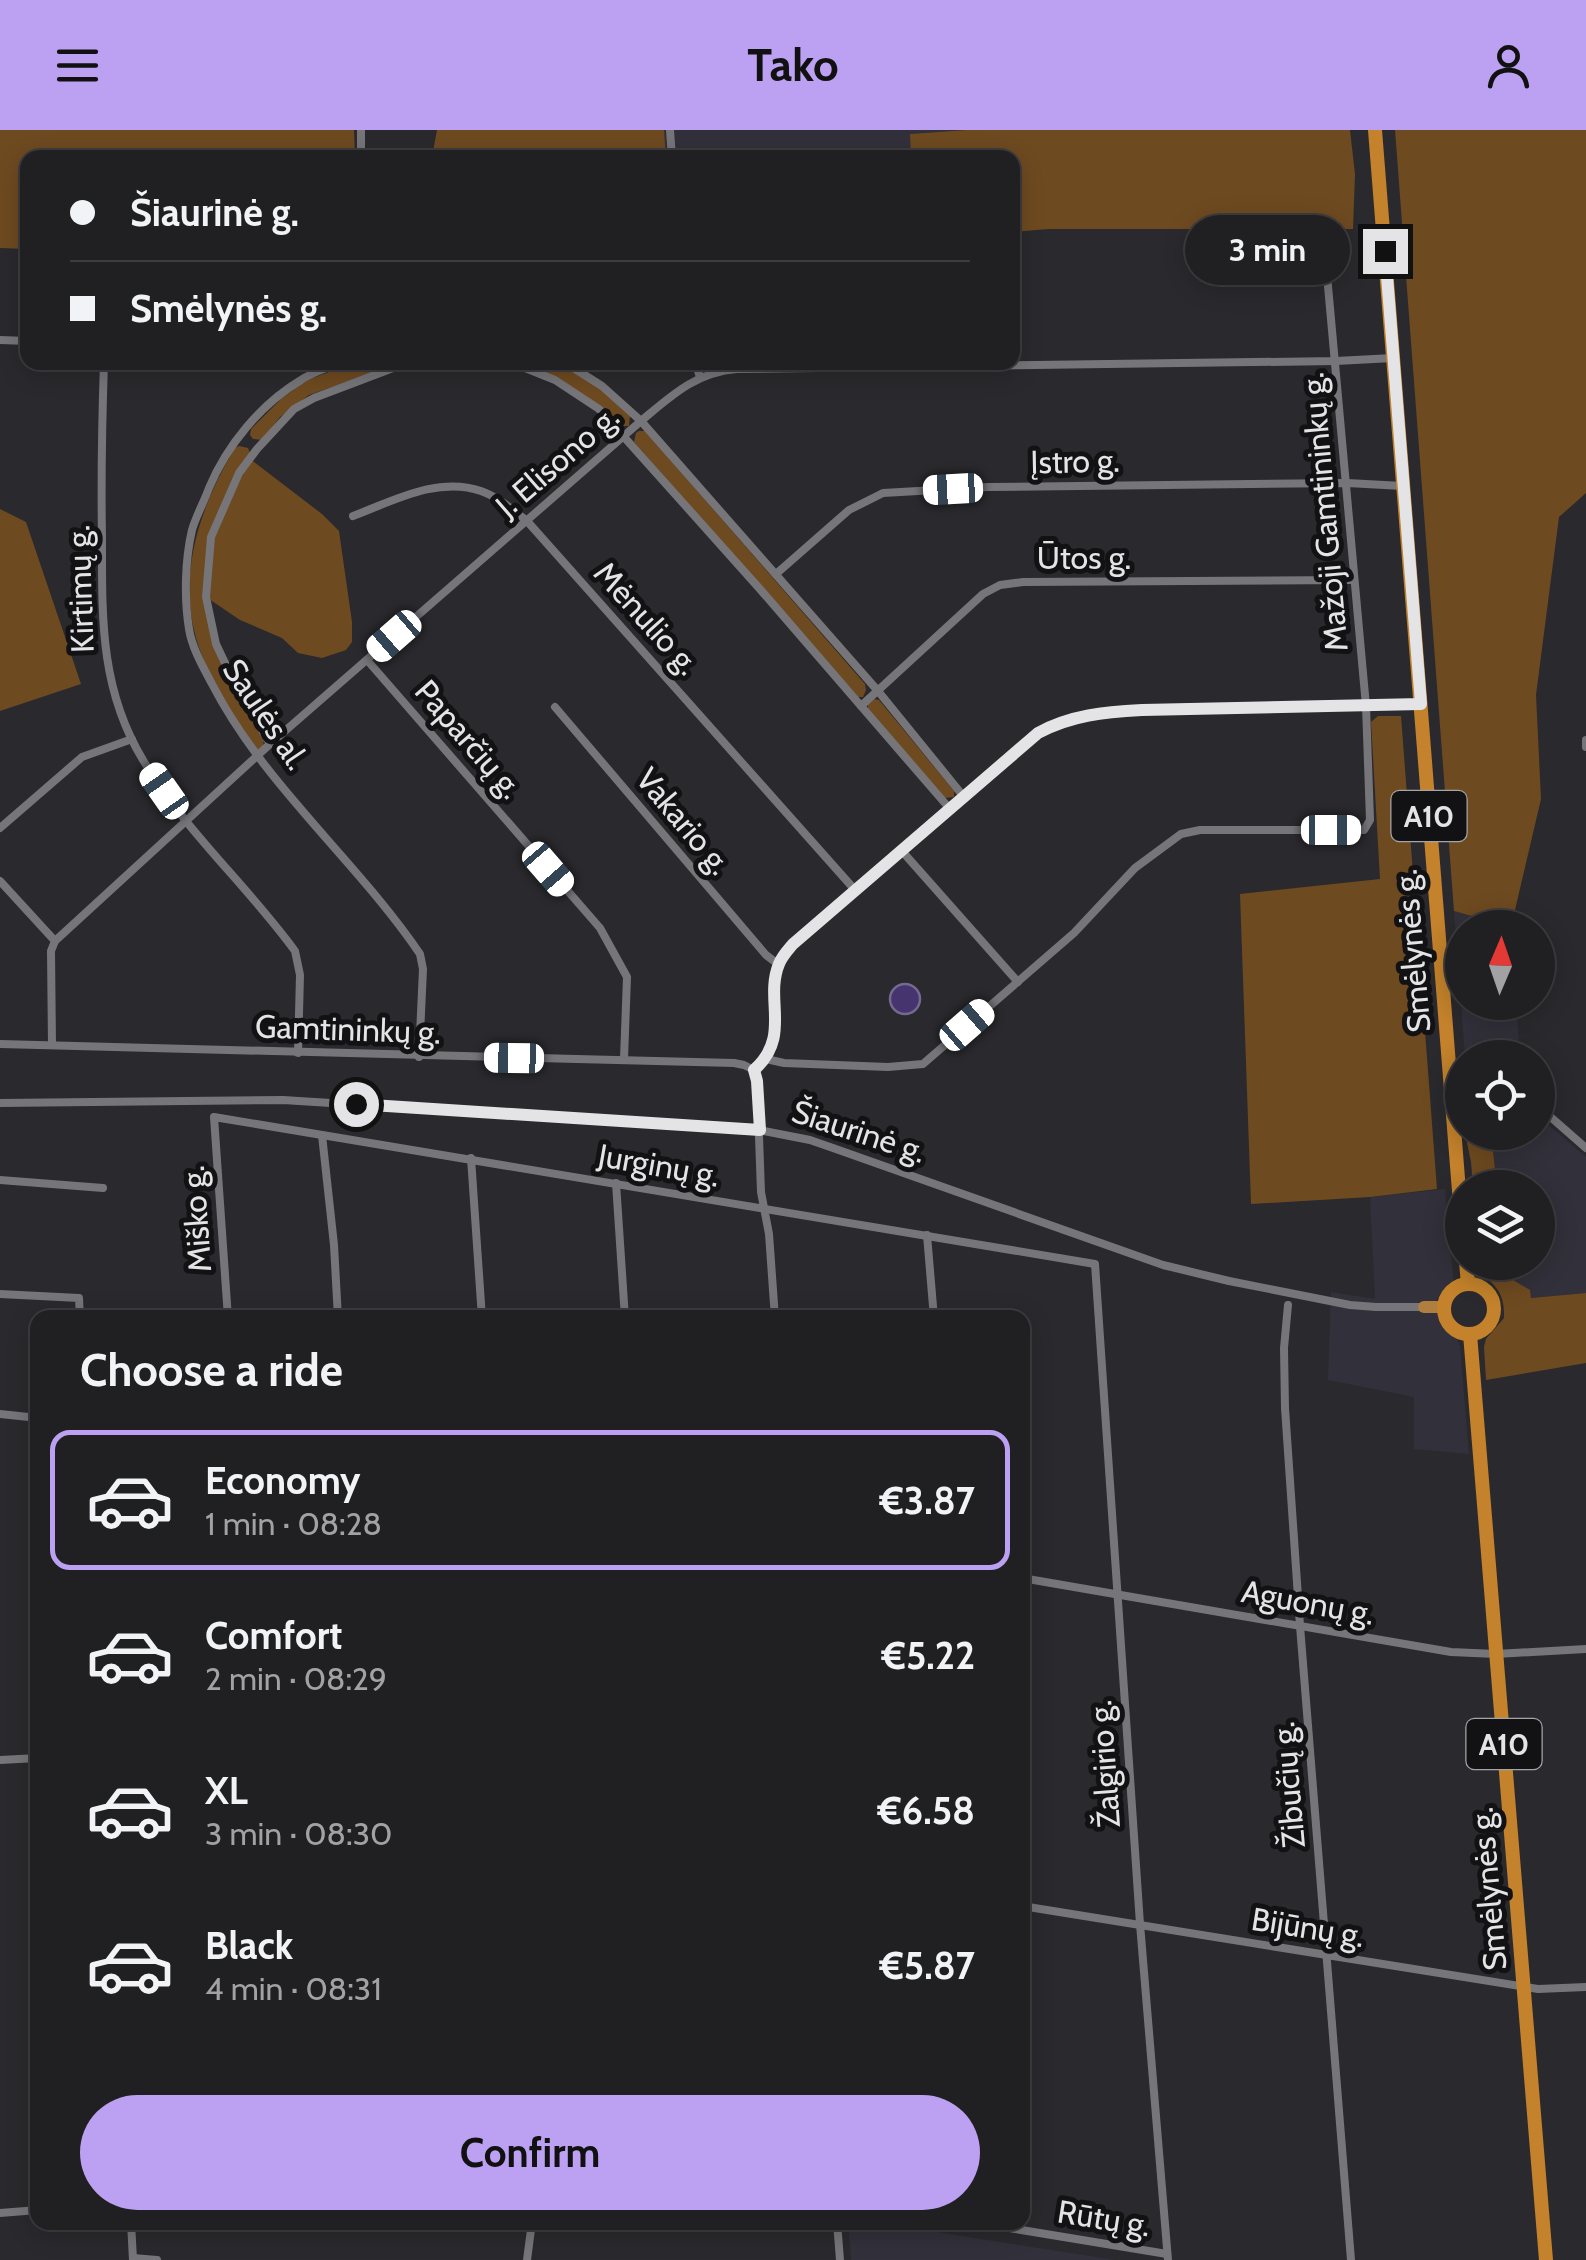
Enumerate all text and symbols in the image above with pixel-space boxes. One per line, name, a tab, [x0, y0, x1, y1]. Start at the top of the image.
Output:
icon: menu	[50, 38, 105, 93]
text: Tako	[747, 38, 839, 92]
icon: person	[1481, 38, 1536, 93]
text: Šiaurinė g.	[130, 189, 299, 236]
callout: 3 min	[1185, 216, 1350, 286]
route end	[1363, 229, 1408, 274]
text: 3 min	[1229, 230, 1306, 269]
text: Smėlynės g.	[130, 285, 327, 332]
street label: Mažoji Gamtininkų g.	[1292, 371, 1356, 653]
street label: J. Elisono g.	[487, 397, 626, 526]
street label: Įstro g.	[1030, 441, 1120, 481]
car	[922, 472, 984, 506]
street label: Kirtimų g.	[58, 524, 102, 654]
street label: Ūtos g.	[1037, 538, 1131, 577]
street label: Mėnulio g.	[586, 553, 708, 683]
car	[362, 605, 426, 667]
street label: Saulės al.	[215, 651, 317, 777]
street label: Paparčių g.	[407, 672, 531, 806]
car	[135, 758, 193, 824]
street label: Vakario g.	[628, 760, 740, 882]
road number: A10	[1392, 791, 1466, 841]
car	[1301, 815, 1361, 845]
car	[517, 837, 579, 901]
street label: Smėlynės g.	[1385, 868, 1439, 1034]
north arrow	[1445, 910, 1555, 1020]
map controls	[1445, 910, 1555, 1280]
car	[935, 994, 999, 1056]
street label: Gamtininkų g.	[255, 1006, 441, 1052]
button: locate	[1445, 1040, 1555, 1150]
car	[484, 1042, 544, 1074]
route start	[334, 1082, 379, 1127]
street label: Šiaurinė g.	[787, 1091, 931, 1171]
street label: Jurginų g.	[594, 1135, 723, 1195]
street label: Miško g.	[173, 1164, 219, 1274]
button: layers	[1445, 1170, 1555, 1280]
text: Choose a ride	[80, 1343, 343, 1397]
icon: car	[85, 1455, 175, 1545]
text: Economy	[205, 1457, 360, 1504]
text: €3.87	[879, 1477, 975, 1524]
text: 1 min · 08:28	[205, 1504, 382, 1543]
street label: Aguonų g.	[1239, 1571, 1377, 1633]
icon: car	[85, 1610, 175, 1700]
text: Comfort	[205, 1612, 342, 1659]
text: €5.22	[882, 1632, 975, 1679]
text: 2 min · 08:29	[205, 1659, 387, 1698]
street label: Žalgirio g.	[1080, 1699, 1128, 1829]
road number: A10	[1466, 1719, 1542, 1769]
street label: Žibučių g.	[1263, 1720, 1313, 1850]
icon: car	[85, 1765, 175, 1855]
text: XL	[205, 1767, 248, 1814]
text: €6.58	[877, 1787, 975, 1834]
street label: Smėlynės g.	[1461, 1806, 1515, 1972]
text: 3 min · 08:30	[205, 1814, 392, 1853]
street label: Bijūnų g.	[1249, 1899, 1367, 1955]
icon: car	[85, 1920, 175, 2010]
text: Black	[205, 1922, 293, 1969]
text: €5.87	[879, 1942, 975, 1989]
text: 4 min · 08:31	[205, 1969, 382, 2008]
button: Confirm	[80, 2095, 980, 2210]
street label: Rūtų g.	[1055, 2191, 1153, 2245]

